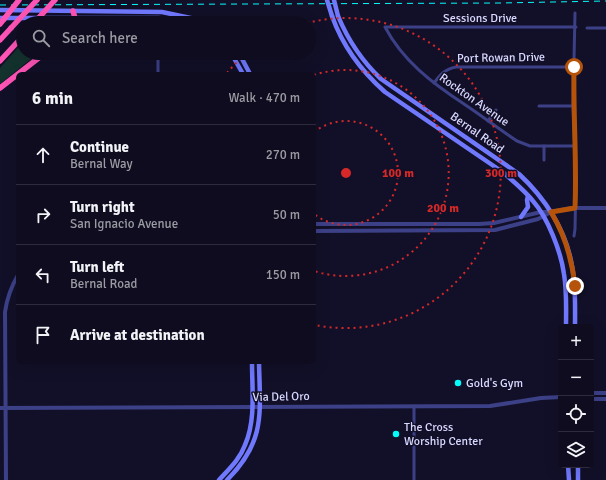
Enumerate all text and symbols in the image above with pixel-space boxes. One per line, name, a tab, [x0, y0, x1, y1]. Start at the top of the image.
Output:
street label: Sessions Drive	[443, 11, 517, 26]
search box	[16, 16, 316, 60]
icon: search	[30, 27, 52, 49]
text: Search here	[62, 29, 138, 47]
street label: Port Rowan Drive	[457, 50, 545, 66]
route start	[565, 58, 583, 76]
street label: Rockton Avenue	[436, 70, 512, 130]
text: 6 min	[32, 88, 73, 109]
text: Walk · 470 m	[229, 90, 300, 106]
street label: Bernal Road	[447, 109, 507, 157]
text: Continue	[70, 138, 129, 156]
icon: ahead	[32, 144, 54, 166]
text: 270 m	[266, 147, 300, 163]
text: Bernal Way	[70, 156, 133, 172]
centre of rings	[339, 166, 353, 180]
text: 100 m	[382, 166, 414, 181]
text: 300 m	[485, 166, 517, 181]
text: Turn right	[70, 198, 135, 216]
text: 200 m	[427, 201, 459, 216]
icon: right	[32, 204, 54, 226]
text: 50 m	[273, 207, 300, 223]
text: San Ignacio Avenue	[70, 216, 178, 232]
text: Turn left	[70, 258, 124, 276]
icon: left	[32, 264, 54, 286]
text: 150 m	[266, 267, 300, 283]
text: Bernal Road	[70, 276, 137, 292]
route end	[566, 277, 584, 295]
icon: arrive	[32, 324, 54, 346]
map controls	[558, 324, 594, 468]
button: +	[558, 324, 594, 360]
text: Arrive at destination	[70, 326, 205, 344]
button: −	[558, 360, 594, 396]
place label: Gold's Gym	[466, 376, 523, 391]
marker: Gold's Gym	[453, 378, 463, 388]
street label: Via Del Oro	[252, 389, 310, 405]
button: locate	[558, 396, 594, 432]
place label: The Cross Worship Center	[404, 420, 483, 449]
marker: The Cross Worship Center	[391, 429, 401, 439]
button: layers	[558, 432, 594, 468]

